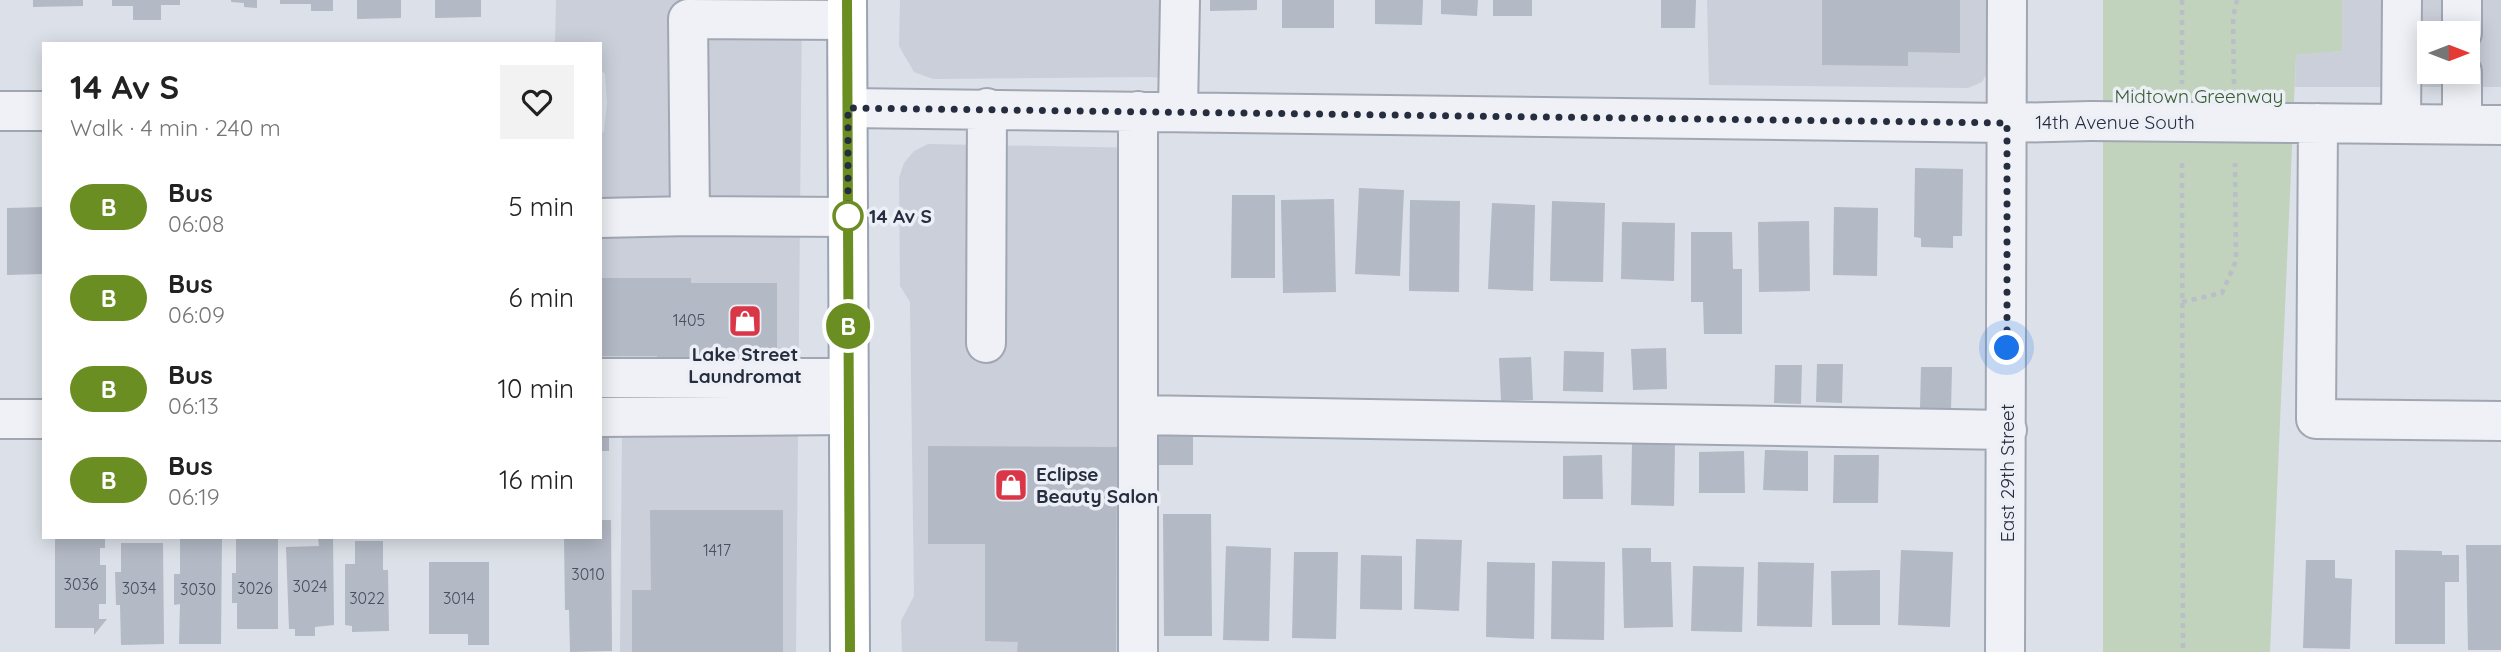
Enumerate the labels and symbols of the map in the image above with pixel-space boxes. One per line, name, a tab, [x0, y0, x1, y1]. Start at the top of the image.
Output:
north arrow	[2417, 21, 2480, 84]
park label: Midtown Greenway	[2115, 84, 2283, 108]
street label: 14th Avenue South	[2035, 110, 2195, 134]
marker: 14 Av S	[833, 201, 863, 231]
place label: 14 Av S	[869, 204, 932, 228]
shop icon: Lake Street Laundromat	[726, 302, 764, 340]
line badge: B	[825, 303, 871, 349]
house number: 1405	[673, 310, 705, 330]
your location	[1989, 330, 2024, 365]
place label: Lake Street Laundromat	[688, 342, 802, 388]
street label: East 29th Street	[1995, 404, 2019, 542]
place label: Eclipse Beauty Salon	[1036, 462, 1158, 508]
shop icon: Eclipse Beauty Salon	[992, 466, 1030, 504]
house number: 1417	[703, 540, 731, 560]
house number: 3010	[571, 564, 605, 584]
house number: 3036	[64, 574, 99, 594]
house number: 3024	[293, 576, 327, 596]
house number: 3034	[122, 578, 156, 598]
house number: 3026	[237, 578, 273, 598]
house number: 3030	[180, 579, 216, 599]
house number: 3022	[349, 588, 385, 608]
house number: 3014	[443, 588, 475, 608]

